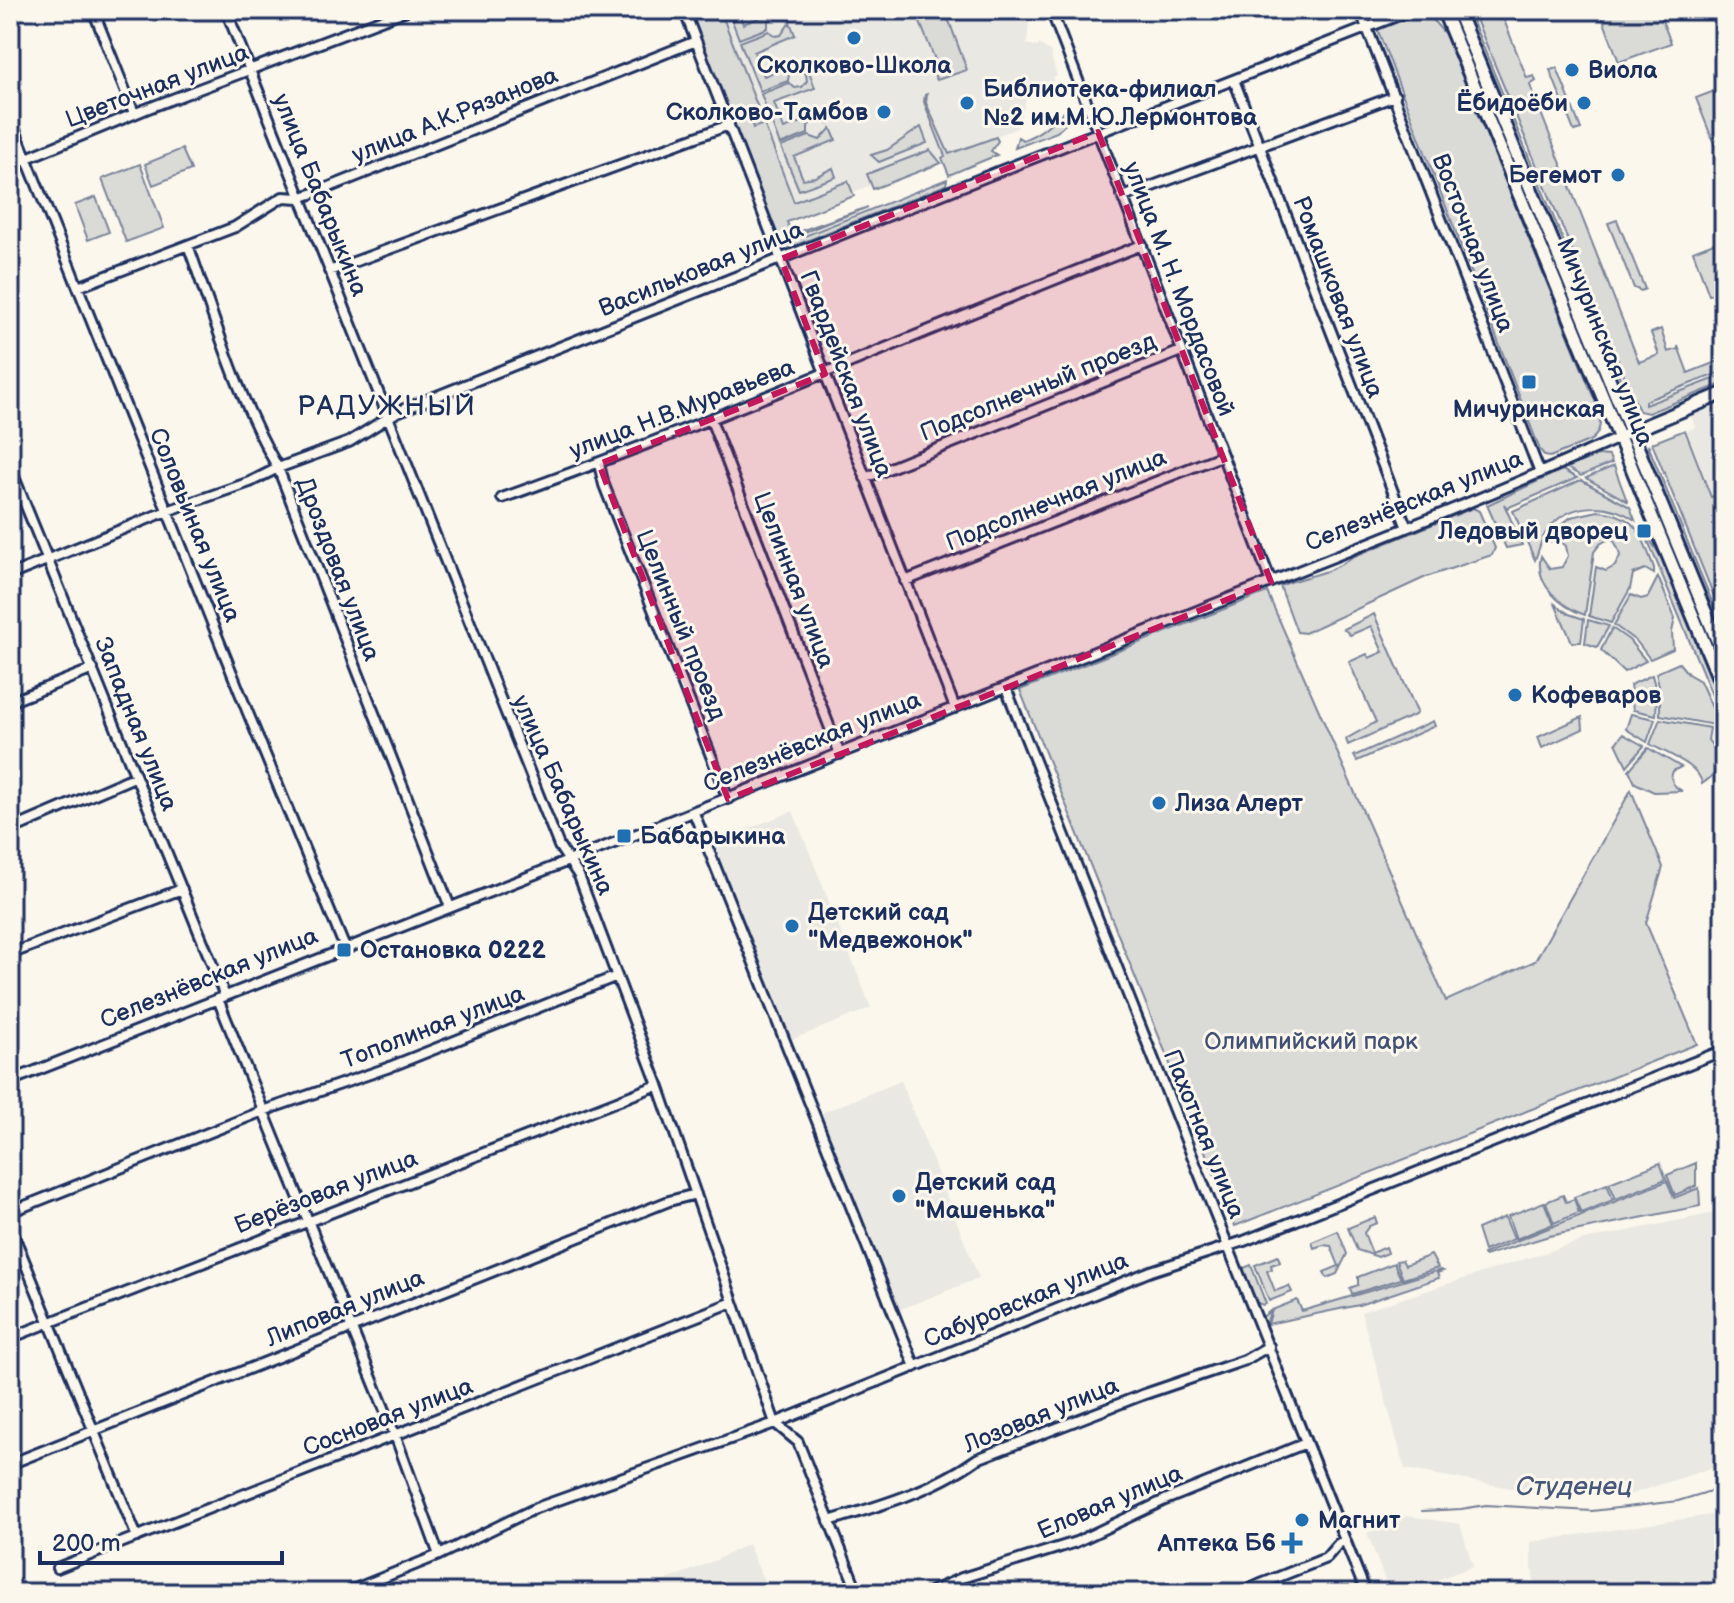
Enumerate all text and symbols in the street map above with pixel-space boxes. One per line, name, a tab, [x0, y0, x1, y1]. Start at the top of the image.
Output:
marker: Сколково-Школа	[845, 29, 863, 47]
street label: Цветочная улица	[61, 38, 253, 134]
place label: Сколково-Школа	[757, 51, 952, 80]
place label: Виола	[1588, 56, 1658, 85]
street label: улица А.К.Рязанова	[348, 60, 562, 170]
marker: Виола	[1563, 61, 1581, 79]
place label: Библиотека-филиал №2 им.М.Ю.Лермонтова	[983, 75, 1258, 132]
place label: Ёбидоёби	[1456, 89, 1568, 118]
street label: улица Бабарыкина	[266, 90, 374, 300]
marker: Библиотека-филиал №2 им.М.Ю.Лермонтова	[958, 94, 976, 112]
marker: Ёбидоёби	[1575, 94, 1593, 112]
place label: Сколково-Тамбов	[666, 98, 868, 127]
marker: Сколково-Тамбов	[875, 103, 893, 121]
street label: Восточная улица	[1426, 150, 1520, 336]
street label: улица М. Н. Мордасовой	[1117, 158, 1241, 420]
place label: Бегемот	[1509, 161, 1603, 190]
marker: Бегемот	[1609, 166, 1627, 184]
street label: Ромашковая улица	[1286, 192, 1390, 402]
street label: Васильковая улица	[595, 215, 807, 323]
street label: Мичуринская улица	[1550, 234, 1660, 450]
street label: Гвардейская улица	[793, 267, 899, 481]
street label: Подсолнечный проезд	[916, 326, 1161, 448]
street label: улица Н.В.Муравьева	[565, 353, 799, 465]
marker: Мичуринская	[1520, 373, 1538, 391]
district label: РАДУЖНЫЙ	[297, 390, 477, 423]
place label: Мичуринская	[1453, 395, 1605, 424]
street label: Соловьиная улица	[143, 424, 247, 626]
street label: Подсолнечная улица	[941, 442, 1171, 558]
street label: Селезнёвская улица	[1301, 444, 1527, 558]
street label: Дроздовая улица	[290, 473, 386, 665]
street label: Целинная улица	[747, 488, 841, 672]
place label: Ледовый дворец	[1437, 517, 1628, 546]
marker: Ледовый дворец	[1635, 522, 1653, 540]
street label: Целинный проезд	[630, 526, 733, 725]
street label: Западная улица	[88, 633, 184, 815]
place label: Кофеваров	[1531, 681, 1661, 710]
street label: Селезнёвская улица	[699, 685, 925, 799]
marker: Кофеваров	[1506, 686, 1524, 704]
street label: улица Бабарыкина	[506, 691, 620, 899]
place label: Лиза Алерт	[1174, 789, 1303, 818]
marker: Лиза Алерт	[1150, 794, 1168, 812]
place label: Бабарыкина	[640, 822, 786, 851]
marker: Бабарыкина	[615, 827, 633, 845]
place label: Детский сад "Медвежонок"	[808, 898, 973, 955]
marker: Детский сад "Медвежонок"	[783, 917, 801, 935]
street label: Селезнёвская улица	[96, 921, 322, 1035]
place label: Остановка 0222	[360, 936, 546, 965]
marker: Остановка 0222	[335, 941, 353, 959]
street label: Тополиная улица	[337, 979, 529, 1075]
park label: Олимпийский парк	[1204, 1027, 1418, 1056]
street label: Пахотная улица	[1157, 1045, 1251, 1223]
street label: Берёзовая улица	[230, 1144, 422, 1240]
place label: Детский сад "Машенька"	[915, 1168, 1056, 1225]
marker: Детский сад "Машенька"	[890, 1187, 908, 1205]
street label: Сабуровская улица	[920, 1246, 1132, 1354]
street label: Липовая улица	[261, 1263, 428, 1353]
street label: Сосновая улица	[299, 1371, 477, 1463]
street label: Лозовая улица	[958, 1371, 1123, 1460]
street label: Еловая улица	[1033, 1458, 1187, 1546]
water label: Студенец	[1516, 1472, 1632, 1503]
place label: Магнит	[1318, 1506, 1401, 1535]
marker: Магнит	[1293, 1511, 1311, 1529]
scale bar	[40, 1515, 282, 1565]
text: 200 m	[52, 1529, 121, 1558]
place label: Аптека Б6	[1156, 1529, 1276, 1558]
marker: Аптека Б6	[1283, 1534, 1301, 1552]

